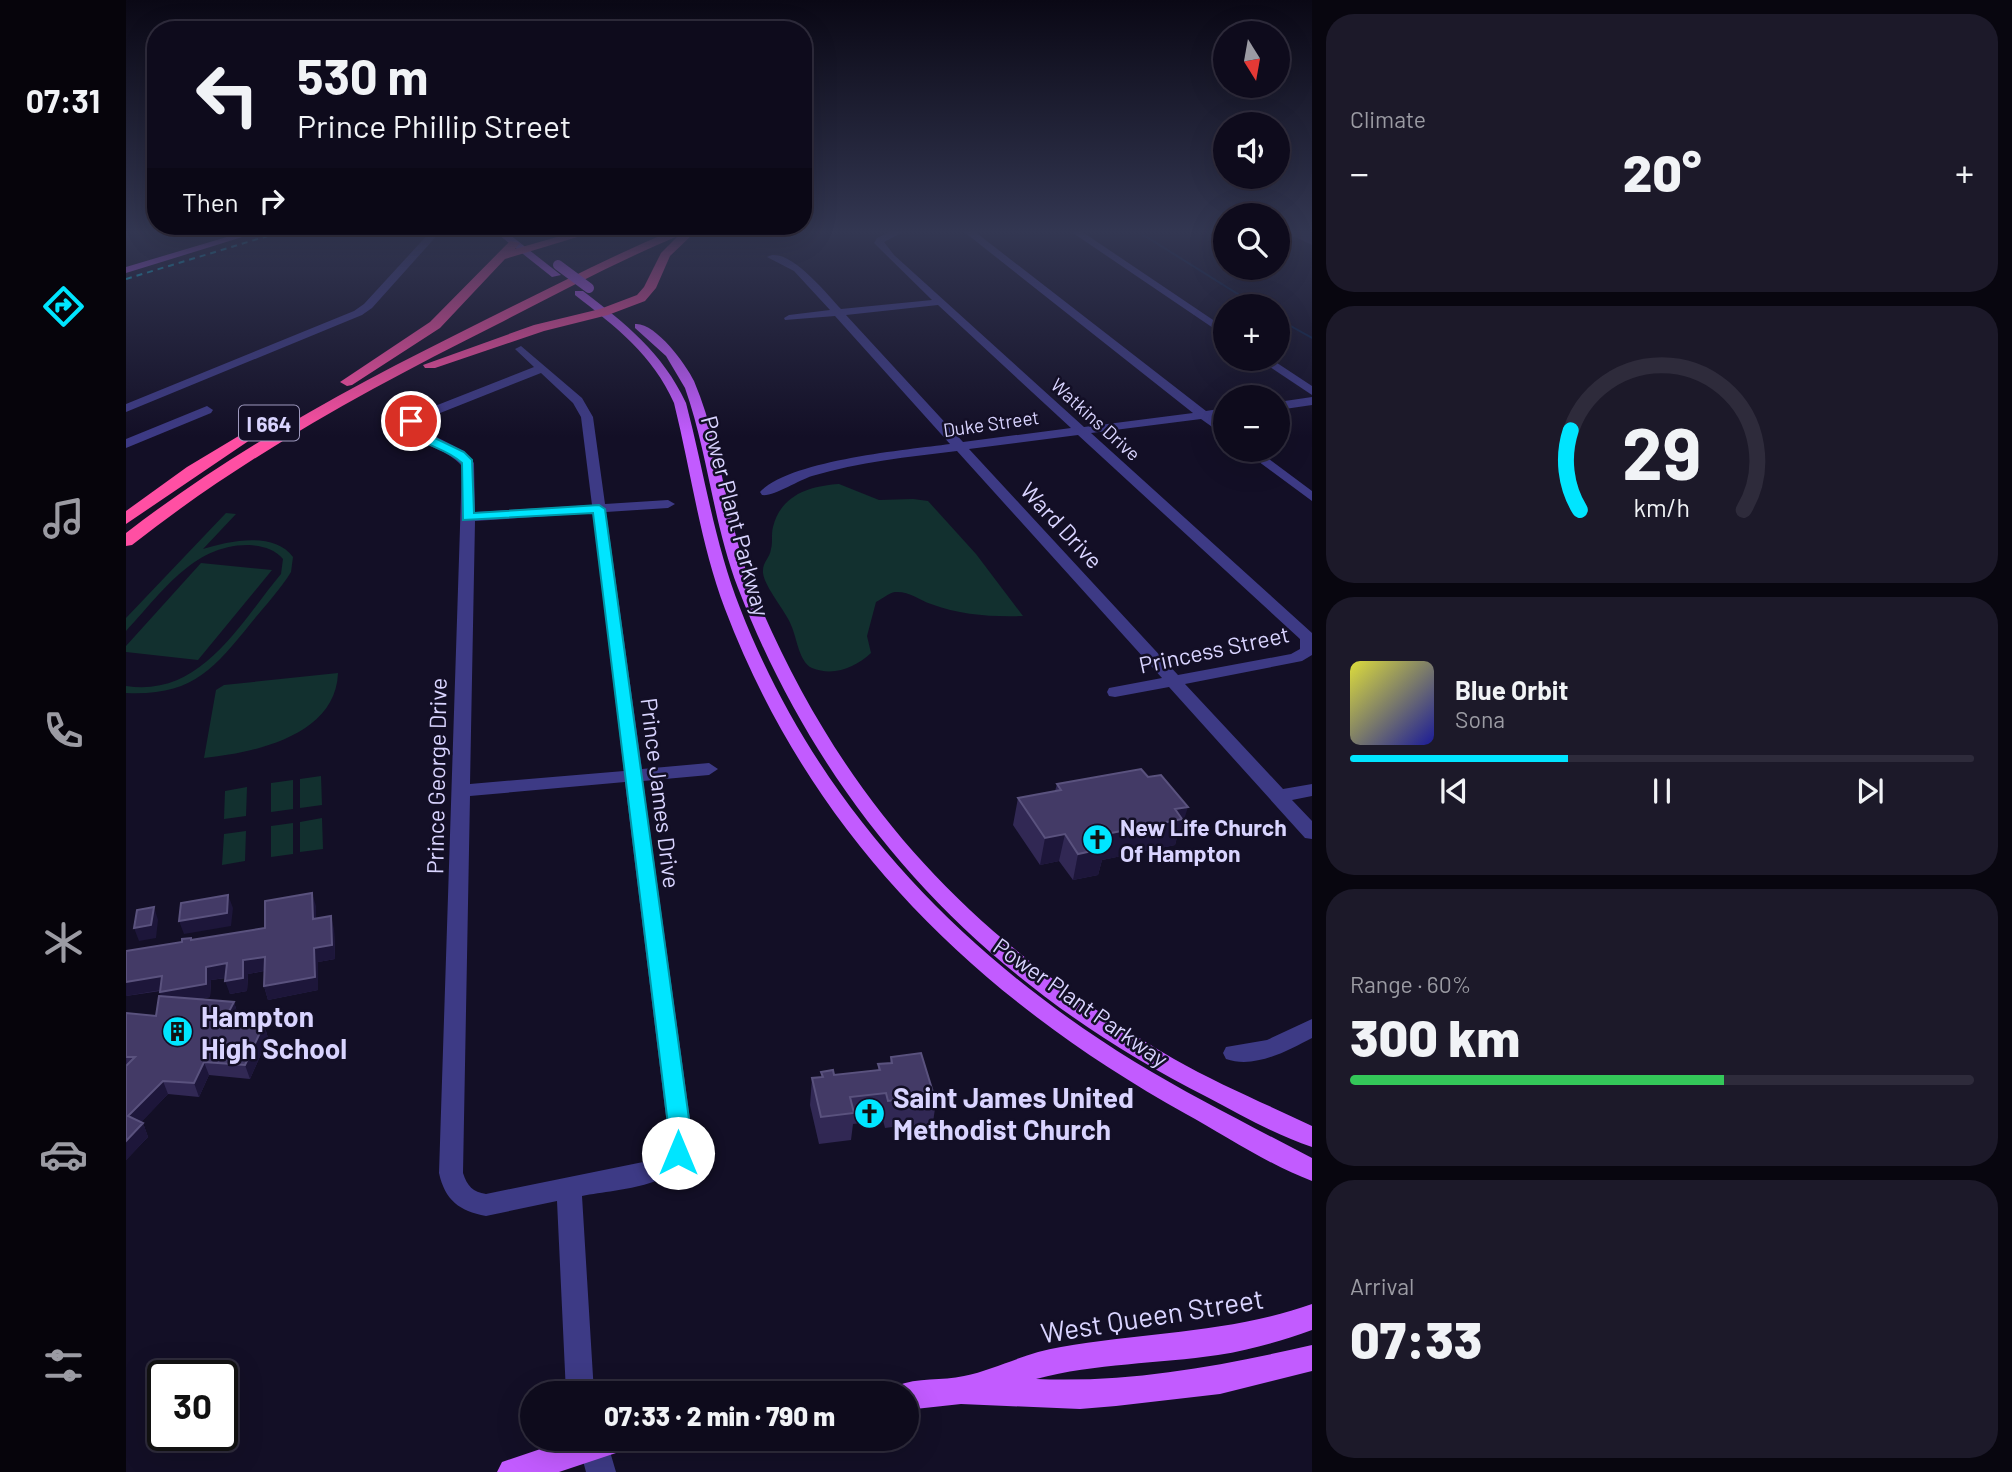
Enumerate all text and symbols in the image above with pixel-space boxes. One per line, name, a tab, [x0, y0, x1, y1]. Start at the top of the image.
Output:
north arrow	[1213, 21, 1290, 98]
map controls	[1213, 21, 1290, 462]
text: 530 m	[297, 46, 429, 105]
icon: left	[182, 49, 273, 140]
text: 07:31	[26, 81, 100, 119]
text: Climate	[1350, 105, 1426, 133]
text: Prince Phillip Street	[297, 106, 571, 144]
button: sound	[1213, 112, 1290, 189]
text: 20°	[1623, 140, 1701, 202]
text: −	[1350, 149, 1369, 195]
text: +	[1955, 149, 1974, 195]
icon: right	[253, 182, 291, 220]
text: Then	[182, 186, 239, 217]
button: search	[1213, 203, 1290, 280]
icon: directions	[39, 282, 88, 331]
button: +	[1213, 294, 1290, 371]
street label: Watkins Drive	[1047, 373, 1145, 465]
button: −	[1213, 385, 1290, 462]
pin	[381, 391, 441, 451]
icon: arrive	[392, 402, 430, 440]
street label: Duke Street	[942, 405, 1040, 441]
road number: I 664	[239, 406, 299, 440]
text: 29	[1622, 408, 1702, 496]
street label: Power Plant Parkway	[696, 413, 776, 620]
street label: Ward Drive	[1015, 476, 1109, 574]
text: km/h	[1634, 492, 1690, 522]
icon: music	[39, 494, 88, 543]
street label: Princess Street	[1136, 619, 1292, 679]
text: Blue Orbit	[1455, 674, 1568, 705]
street label: Prince George Drive	[420, 678, 452, 874]
street label: Prince James Drive	[635, 696, 687, 890]
text: Sona	[1455, 705, 1505, 733]
icon: phone	[39, 706, 88, 755]
icon: previous	[1435, 772, 1473, 810]
icon: pause	[1643, 772, 1681, 810]
icon: next	[1851, 772, 1889, 810]
place label: New Life Church Of Hampton	[1120, 813, 1287, 867]
church icon: New Life Church Of Hampton	[1080, 823, 1114, 857]
icon: climate	[39, 918, 88, 967]
street label: Power Plant Parkway	[988, 931, 1174, 1073]
text: Range · 60%	[1350, 970, 1471, 998]
place label: Hampton High School	[201, 999, 347, 1065]
text: 300 km	[1350, 1005, 1520, 1067]
building icon: Hampton High School	[161, 1015, 195, 1049]
place label: Saint James United Methodist Church	[893, 1080, 1134, 1146]
church icon: Saint James United Methodist Church	[853, 1096, 887, 1130]
position arrow	[641, 1116, 715, 1190]
icon: car	[39, 1130, 88, 1179]
text: Arrival	[1350, 1272, 1414, 1300]
street label: West Queen Street	[1038, 1281, 1266, 1349]
text: 07:33	[1350, 1307, 1482, 1369]
icon: filters	[39, 1341, 88, 1390]
speed limit sign: 30	[147, 1360, 238, 1451]
text: 07:33 · 2 min · 790 m	[604, 1400, 835, 1431]

